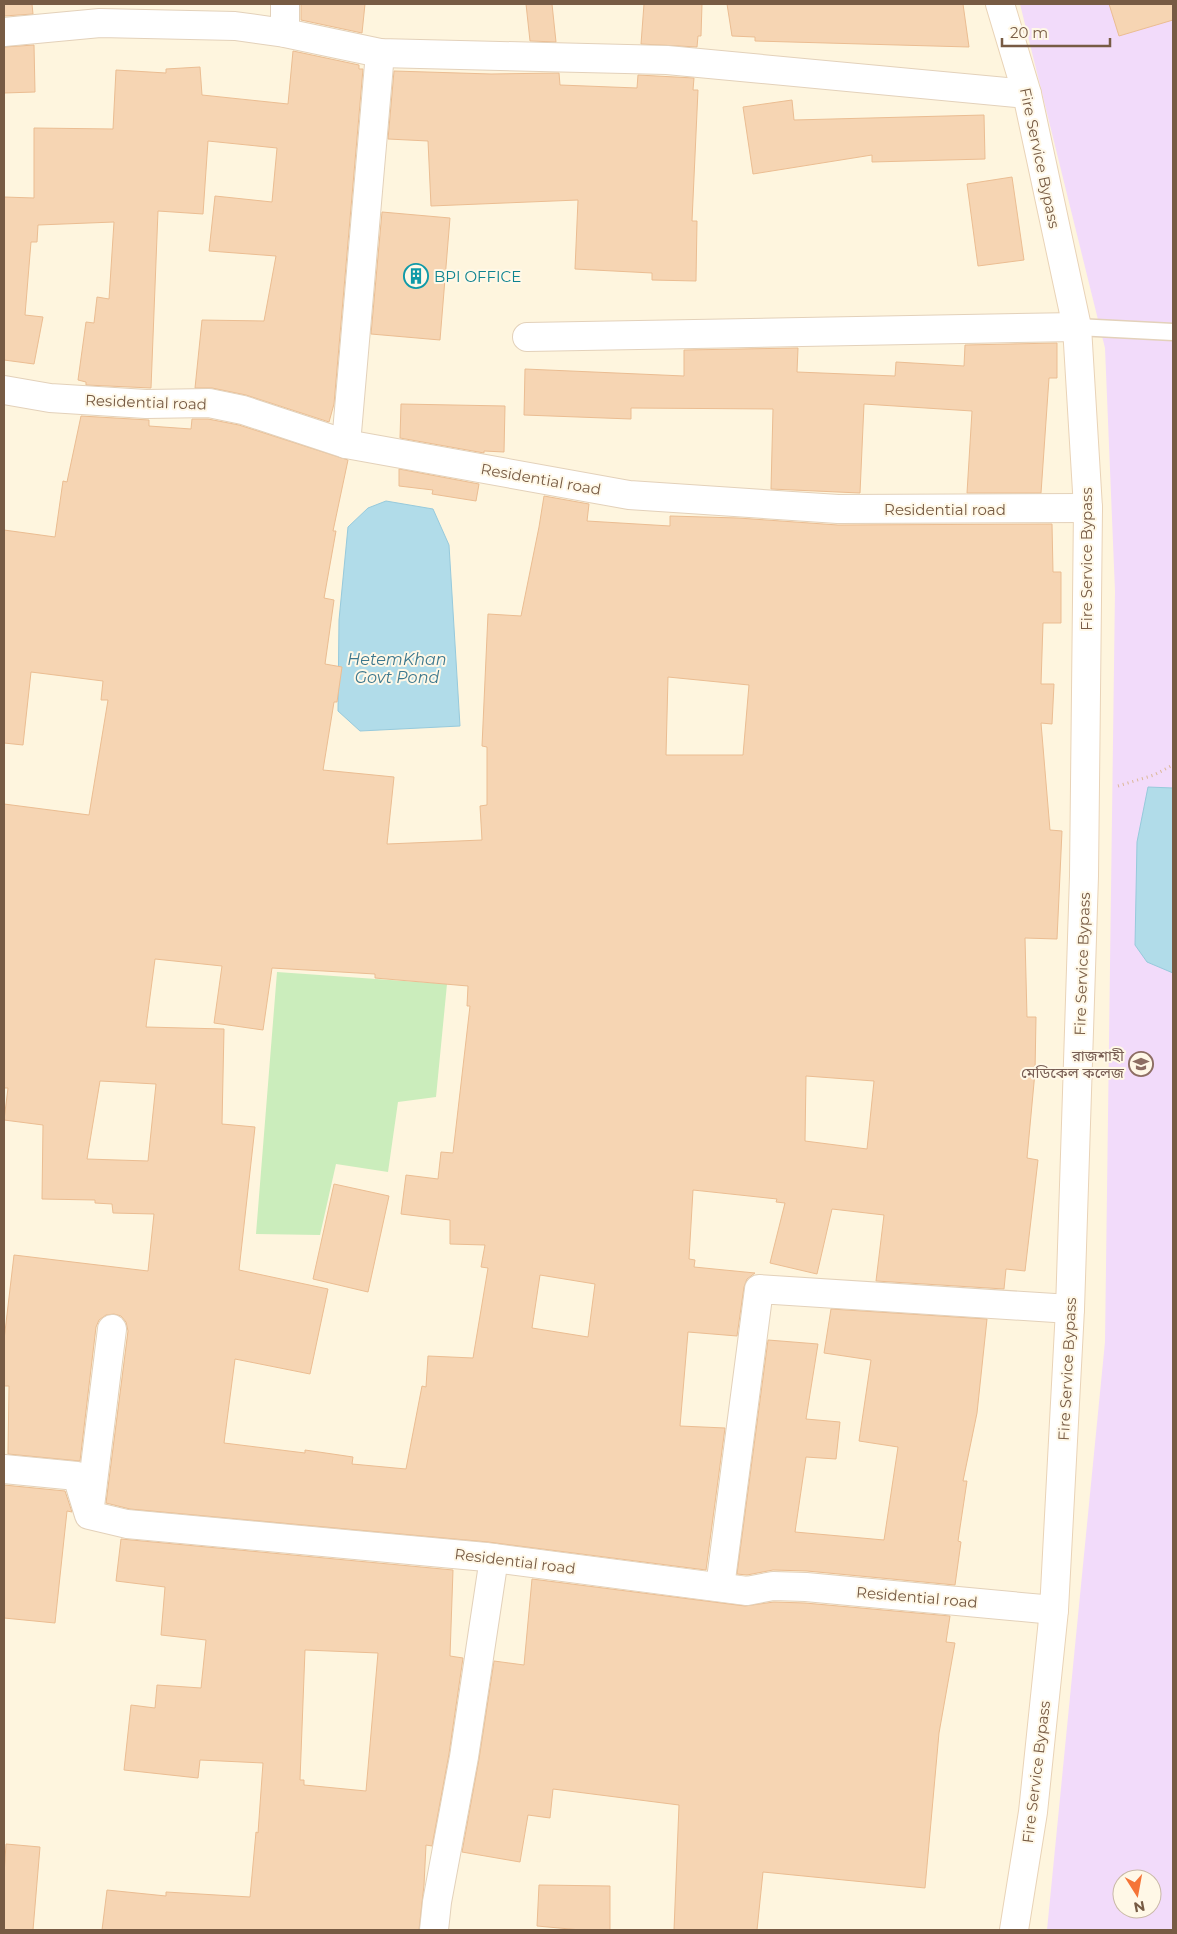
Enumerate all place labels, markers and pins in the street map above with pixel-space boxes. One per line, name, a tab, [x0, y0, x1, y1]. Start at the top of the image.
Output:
building icon: BPI OFFICE	[403, 263, 429, 289]
place label: BPI OFFICE	[434, 267, 521, 286]
place label: রাজশাহী মেডিকেল কলেজ	[1021, 1046, 1125, 1082]
school or university icon: রাজশাহী মেডিকেল কলেজ	[1128, 1051, 1154, 1077]

